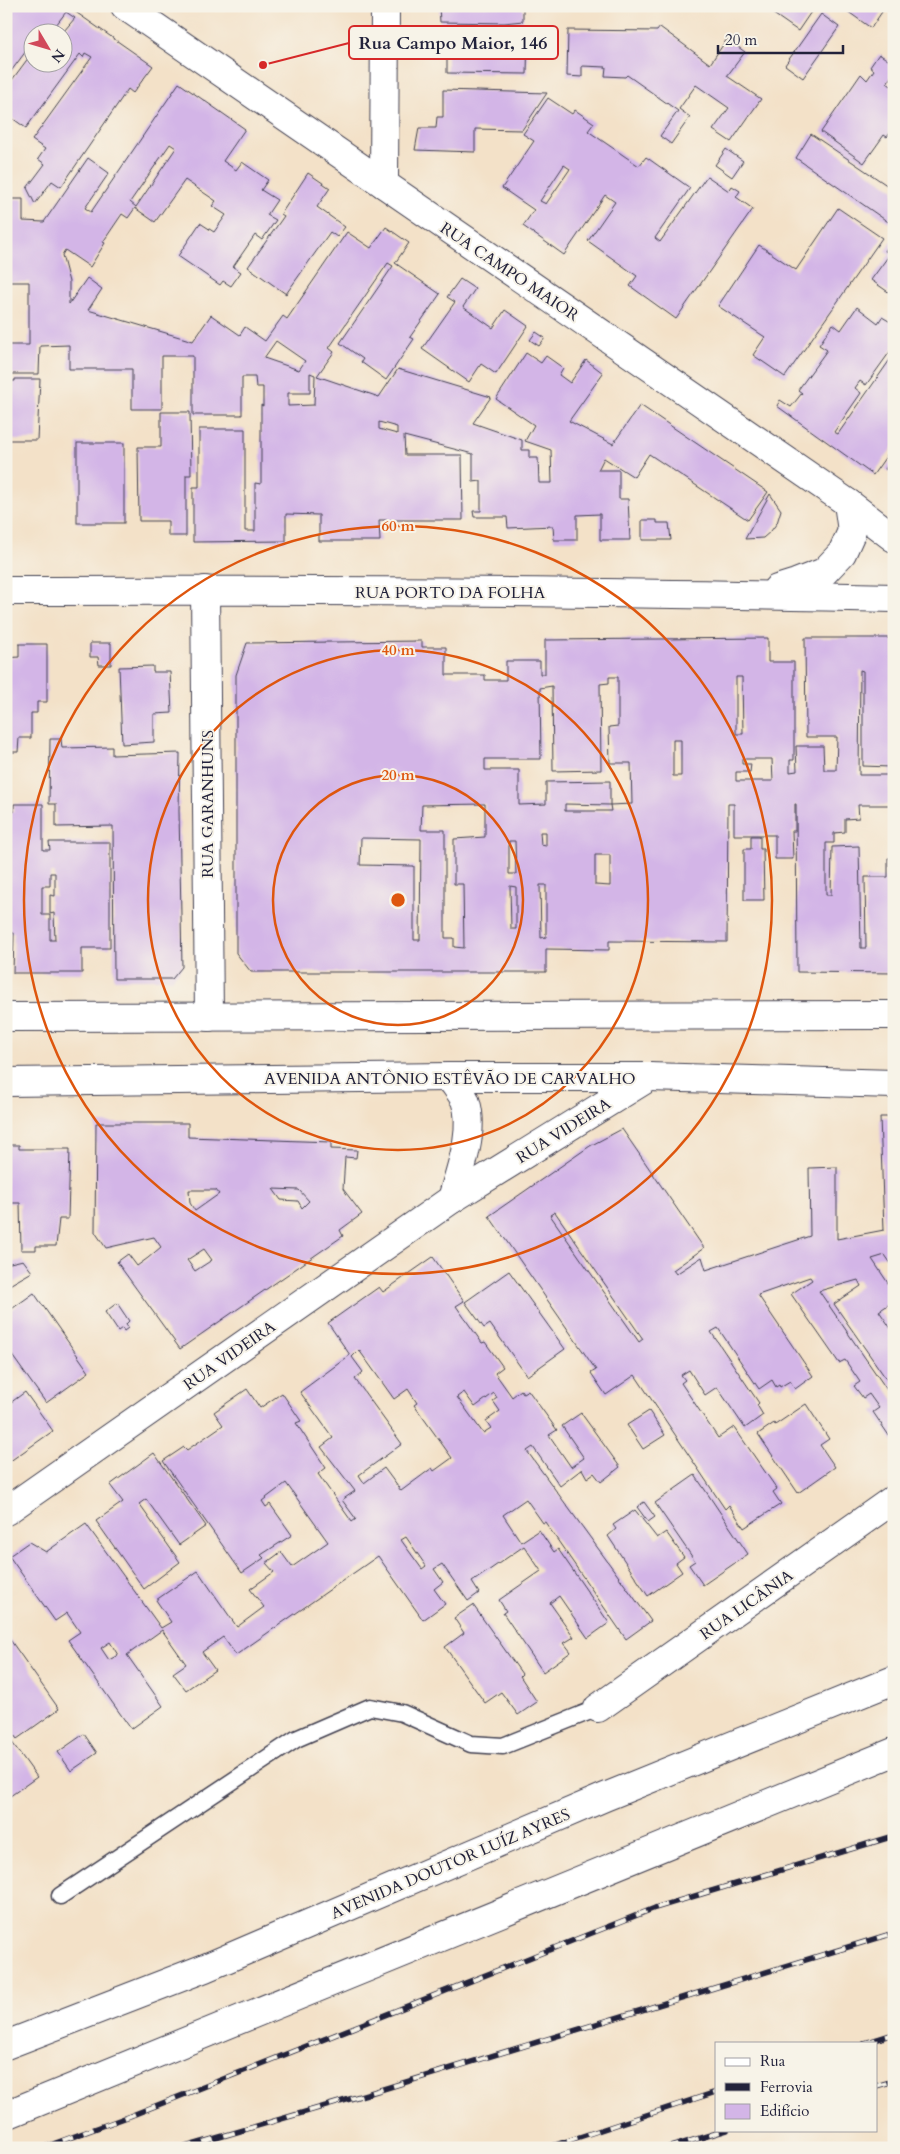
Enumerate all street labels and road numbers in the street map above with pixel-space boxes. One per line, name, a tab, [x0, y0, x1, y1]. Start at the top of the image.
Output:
street label: RUA CAMPO MAIOR	[436, 217, 583, 327]
street label: RUA PORTO DA FOLHA	[355, 582, 546, 604]
street label: RUA GARANHUNS	[197, 730, 219, 878]
street label: AVENIDA ANTÔNIO ESTÊVÃO DE CARVALHO	[264, 1068, 636, 1090]
street label: RUA VIDEIRA	[512, 1093, 616, 1169]
street label: RUA VIDEIRA	[179, 1316, 281, 1396]
street label: RUA LICÂNIA	[696, 1564, 798, 1645]
street label: AVENIDA DOUTOR LUÍZ AYRES	[327, 1803, 573, 1924]

